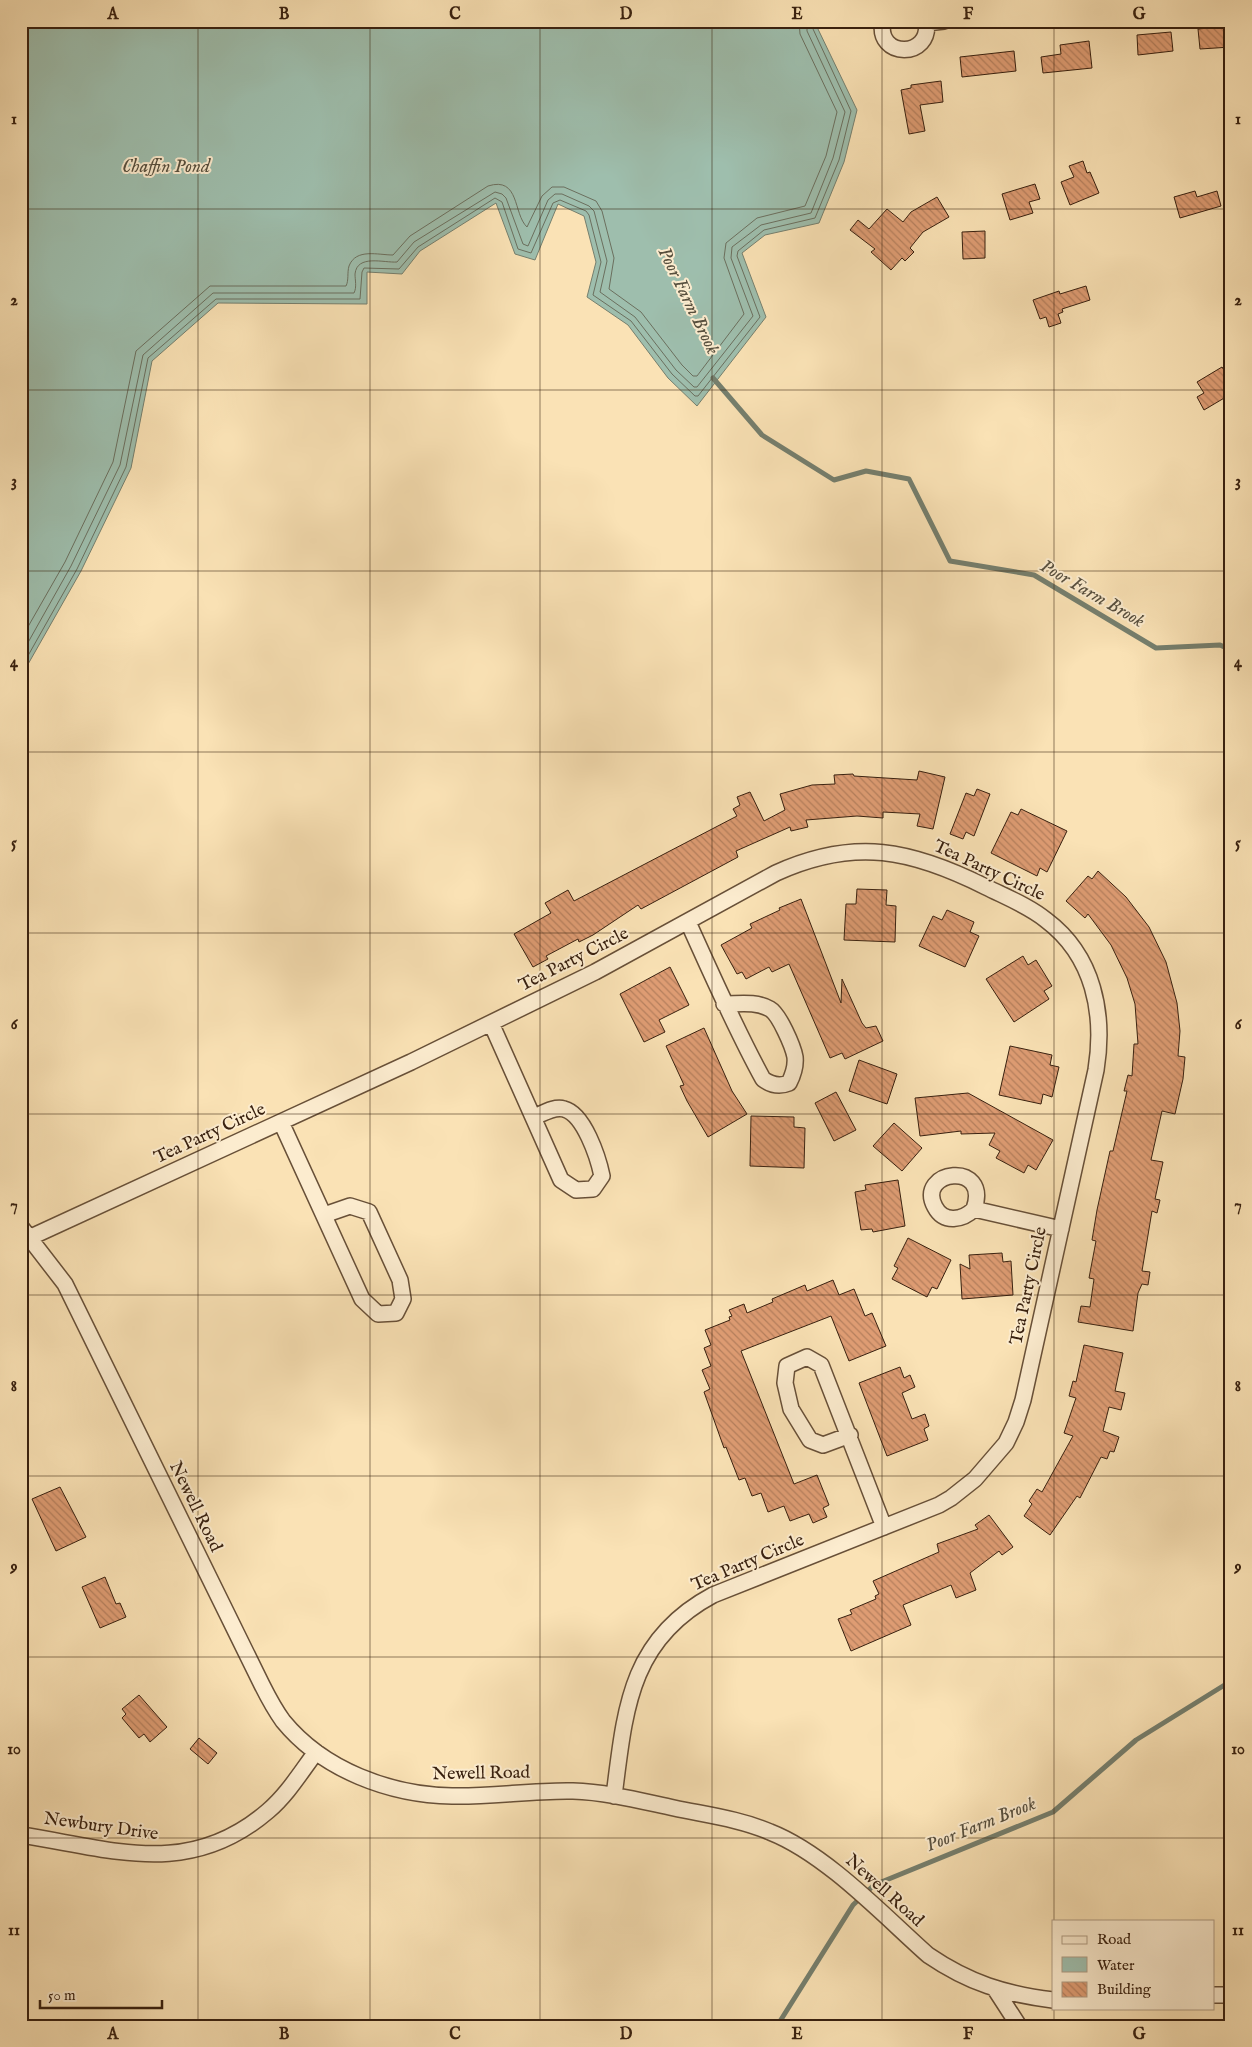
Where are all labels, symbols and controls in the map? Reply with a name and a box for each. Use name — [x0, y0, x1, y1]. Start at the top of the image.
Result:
text: A — [107, 5, 120, 25]
text: B — [279, 5, 290, 25]
text: C — [449, 5, 461, 25]
text: D — [620, 5, 633, 25]
text: E — [791, 5, 803, 25]
text: F — [963, 5, 974, 25]
text: G — [1133, 5, 1146, 25]
text: 1 — [11, 110, 17, 130]
text: 1 — [1235, 110, 1241, 130]
water label: Chaffin Pond — [122, 155, 211, 179]
water label: Poor Farm Brook — [652, 243, 725, 359]
text: 2 — [10, 291, 18, 311]
text: 2 — [1234, 291, 1242, 311]
text: 3 — [11, 472, 17, 492]
text: 3 — [1235, 472, 1241, 492]
water label: Poor Farm Brook — [1035, 554, 1149, 634]
text: 4 — [10, 653, 19, 673]
text: 4 — [1234, 653, 1243, 673]
text: 5 — [11, 834, 17, 854]
text: 5 — [1235, 834, 1241, 854]
street label: Tea Party Circle — [930, 835, 1048, 907]
street label: Tea Party Circle — [515, 922, 633, 998]
text: 6 — [11, 1015, 19, 1035]
text: 6 — [1235, 1015, 1243, 1035]
street label: Tea Party Circle — [151, 1098, 269, 1170]
text: 7 — [10, 1196, 18, 1216]
text: 7 — [1234, 1196, 1242, 1216]
street label: Tea Party Circle — [1005, 1225, 1053, 1347]
text: 8 — [11, 1377, 17, 1397]
text: 8 — [1235, 1377, 1241, 1397]
street label: Newell Road — [163, 1458, 227, 1556]
street label: Tea Party Circle — [688, 1529, 808, 1597]
text: 9 — [10, 1558, 18, 1578]
text: 9 — [1234, 1558, 1242, 1578]
text: 10 — [7, 1740, 21, 1760]
text: 10 — [1231, 1740, 1245, 1760]
street label: Newell Road — [432, 1762, 531, 1786]
water label: Poor Farm Brook — [922, 1792, 1040, 1858]
street label: Newbury Drive — [42, 1808, 160, 1846]
street label: Newell Road — [840, 1850, 928, 1933]
legend — [1052, 1920, 1214, 2010]
text: 11 — [8, 1921, 20, 1941]
text: 11 — [1232, 1921, 1244, 1941]
text: Road — [1097, 1930, 1132, 1949]
text: Water — [1097, 1956, 1135, 1975]
scale bar — [40, 1977, 162, 2009]
text: Building — [1097, 1980, 1152, 1999]
text: 50 m — [48, 1986, 76, 2005]
text: A — [107, 2025, 120, 2045]
text: B — [279, 2025, 290, 2045]
text: C — [449, 2025, 461, 2045]
text: D — [620, 2025, 633, 2045]
text: E — [791, 2025, 803, 2045]
text: F — [963, 2025, 974, 2045]
text: G — [1133, 2025, 1146, 2045]

